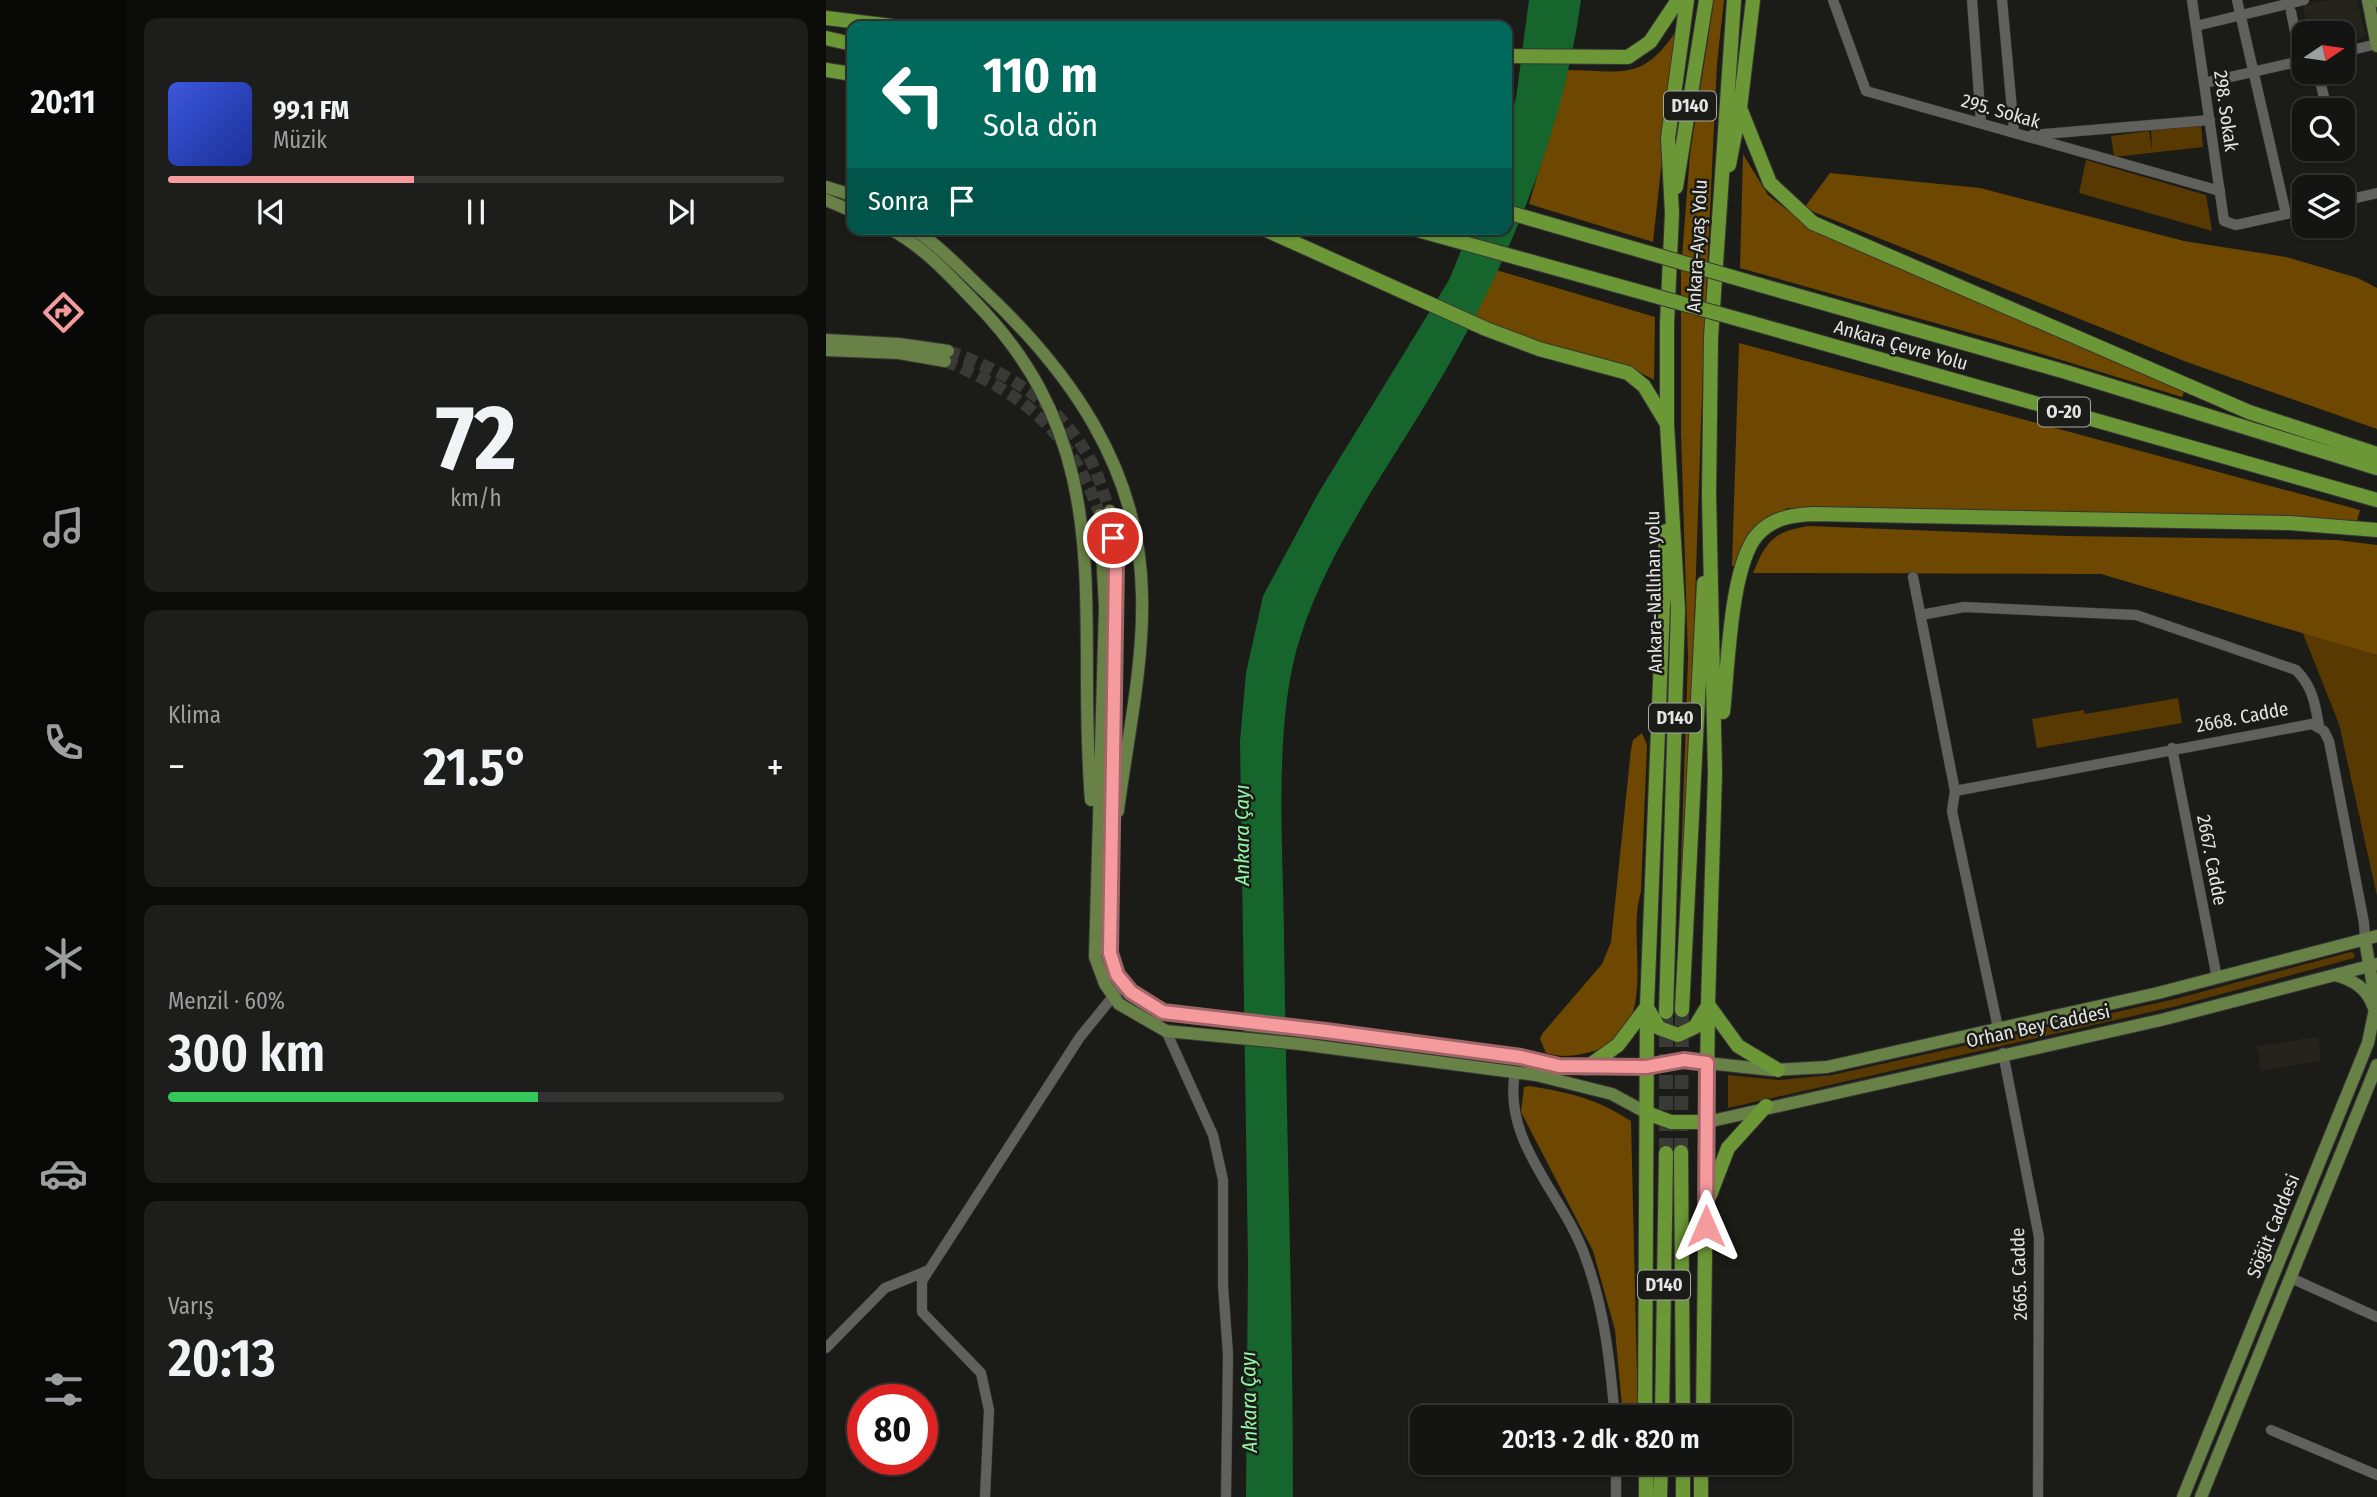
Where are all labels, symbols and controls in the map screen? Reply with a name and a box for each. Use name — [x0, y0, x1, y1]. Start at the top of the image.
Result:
north arrow — [2292, 21, 2356, 84]
map controls — [2292, 21, 2355, 238]
text: 110 m — [983, 46, 1098, 105]
icon: left — [868, 49, 959, 140]
street label: 298. Sokak — [2209, 69, 2243, 153]
text: 20:11 — [30, 83, 96, 121]
street label: 295. Sokak — [1959, 89, 2043, 133]
road number: D140 — [1664, 92, 1716, 120]
text: 99.1 FM — [273, 95, 349, 126]
button: search — [2292, 98, 2355, 161]
text: Sola dön — [983, 106, 1098, 144]
text: Müzik — [273, 126, 327, 154]
button: layers — [2292, 175, 2355, 238]
street label: Ankara-Ayaş Yolu — [1682, 179, 1712, 313]
icon: arrive — [943, 182, 981, 220]
text: Sonra — [868, 186, 929, 217]
icon: previous — [252, 193, 290, 231]
icon: pause — [457, 193, 495, 231]
icon: next — [662, 193, 700, 231]
icon: directions — [39, 288, 88, 337]
street label: Ankara Çevre Yolu — [1832, 315, 1970, 375]
text: 72 — [436, 384, 516, 493]
road number: O-20 — [2038, 398, 2090, 426]
text: km/h — [450, 484, 502, 512]
icon: music — [39, 503, 88, 552]
pin — [1083, 508, 1143, 568]
street label: Ankara-Nallıhan yolu — [1641, 510, 1667, 674]
icon: arrive — [1094, 519, 1132, 557]
street label: 2668. Cadde — [2194, 697, 2290, 737]
text: Klima — [168, 701, 221, 729]
road number: D140 — [1649, 704, 1701, 732]
icon: phone — [39, 718, 88, 767]
text: 21.5° — [423, 736, 529, 799]
text: − — [168, 744, 185, 790]
text: + — [767, 744, 784, 790]
water label: Ankara Çayı — [1229, 784, 1255, 887]
street label: 2667. Cadde — [2192, 813, 2232, 907]
icon: climate — [39, 934, 88, 983]
text: Menzil · 60% — [168, 987, 285, 1015]
street label: Orhan Bey Caddesi — [1964, 1000, 2112, 1052]
text: 300 km — [168, 1022, 325, 1085]
icon: car — [39, 1149, 88, 1198]
street label: Söğüt Caddesi — [2242, 1171, 2304, 1281]
position arrow — [1669, 1189, 1743, 1263]
street label: 2665. Cadde — [2006, 1227, 2032, 1321]
road number: D140 — [1638, 1270, 1690, 1300]
text: Varış — [168, 1292, 214, 1320]
text: 20:13 — [168, 1327, 276, 1390]
water label: Ankara Çayı — [1235, 1351, 1263, 1454]
icon: filters — [39, 1365, 88, 1414]
speed limit sign: 80 — [847, 1384, 938, 1475]
text: 20:13 · 2 dk · 820 m — [1502, 1424, 1700, 1455]

